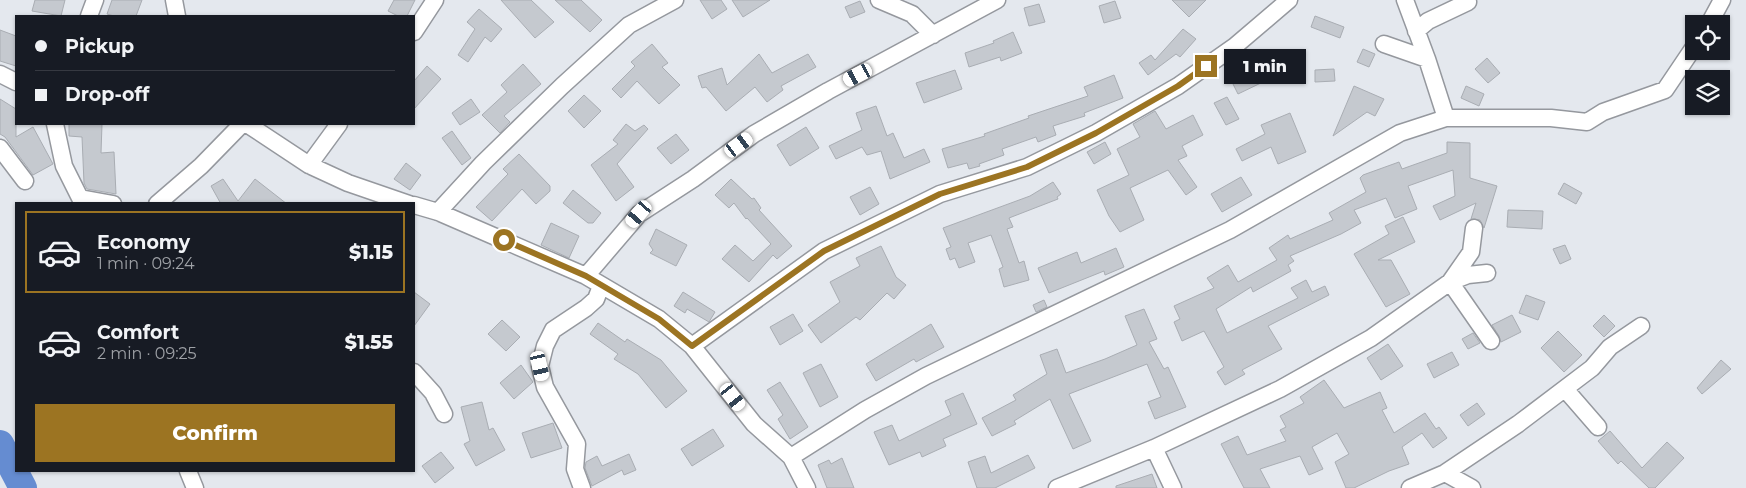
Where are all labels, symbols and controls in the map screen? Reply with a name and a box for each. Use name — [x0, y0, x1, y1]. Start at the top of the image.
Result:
map controls — [1685, 15, 1730, 115]
button: locate — [1685, 15, 1730, 60]
text: Pickup — [65, 35, 134, 58]
callout: 1 min — [1224, 48, 1306, 84]
route end — [1195, 55, 1217, 77]
text: 1 min — [1243, 57, 1287, 76]
car — [841, 61, 874, 89]
button: layers — [1685, 70, 1730, 115]
text: Drop-off — [65, 83, 149, 106]
car — [722, 130, 755, 160]
car — [623, 198, 654, 230]
route start — [493, 229, 515, 251]
icon: car — [37, 230, 82, 275]
text: Economy — [97, 231, 190, 254]
text: $1.15 — [349, 241, 393, 264]
text: 1 min · 09:24 — [97, 254, 195, 273]
icon: car — [37, 320, 82, 365]
text: Comfort — [97, 321, 179, 344]
text: $1.55 — [345, 331, 393, 354]
text: 2 min · 09:25 — [97, 344, 197, 363]
car — [529, 350, 550, 382]
car — [717, 381, 748, 413]
button: Confirm — [35, 404, 395, 462]

